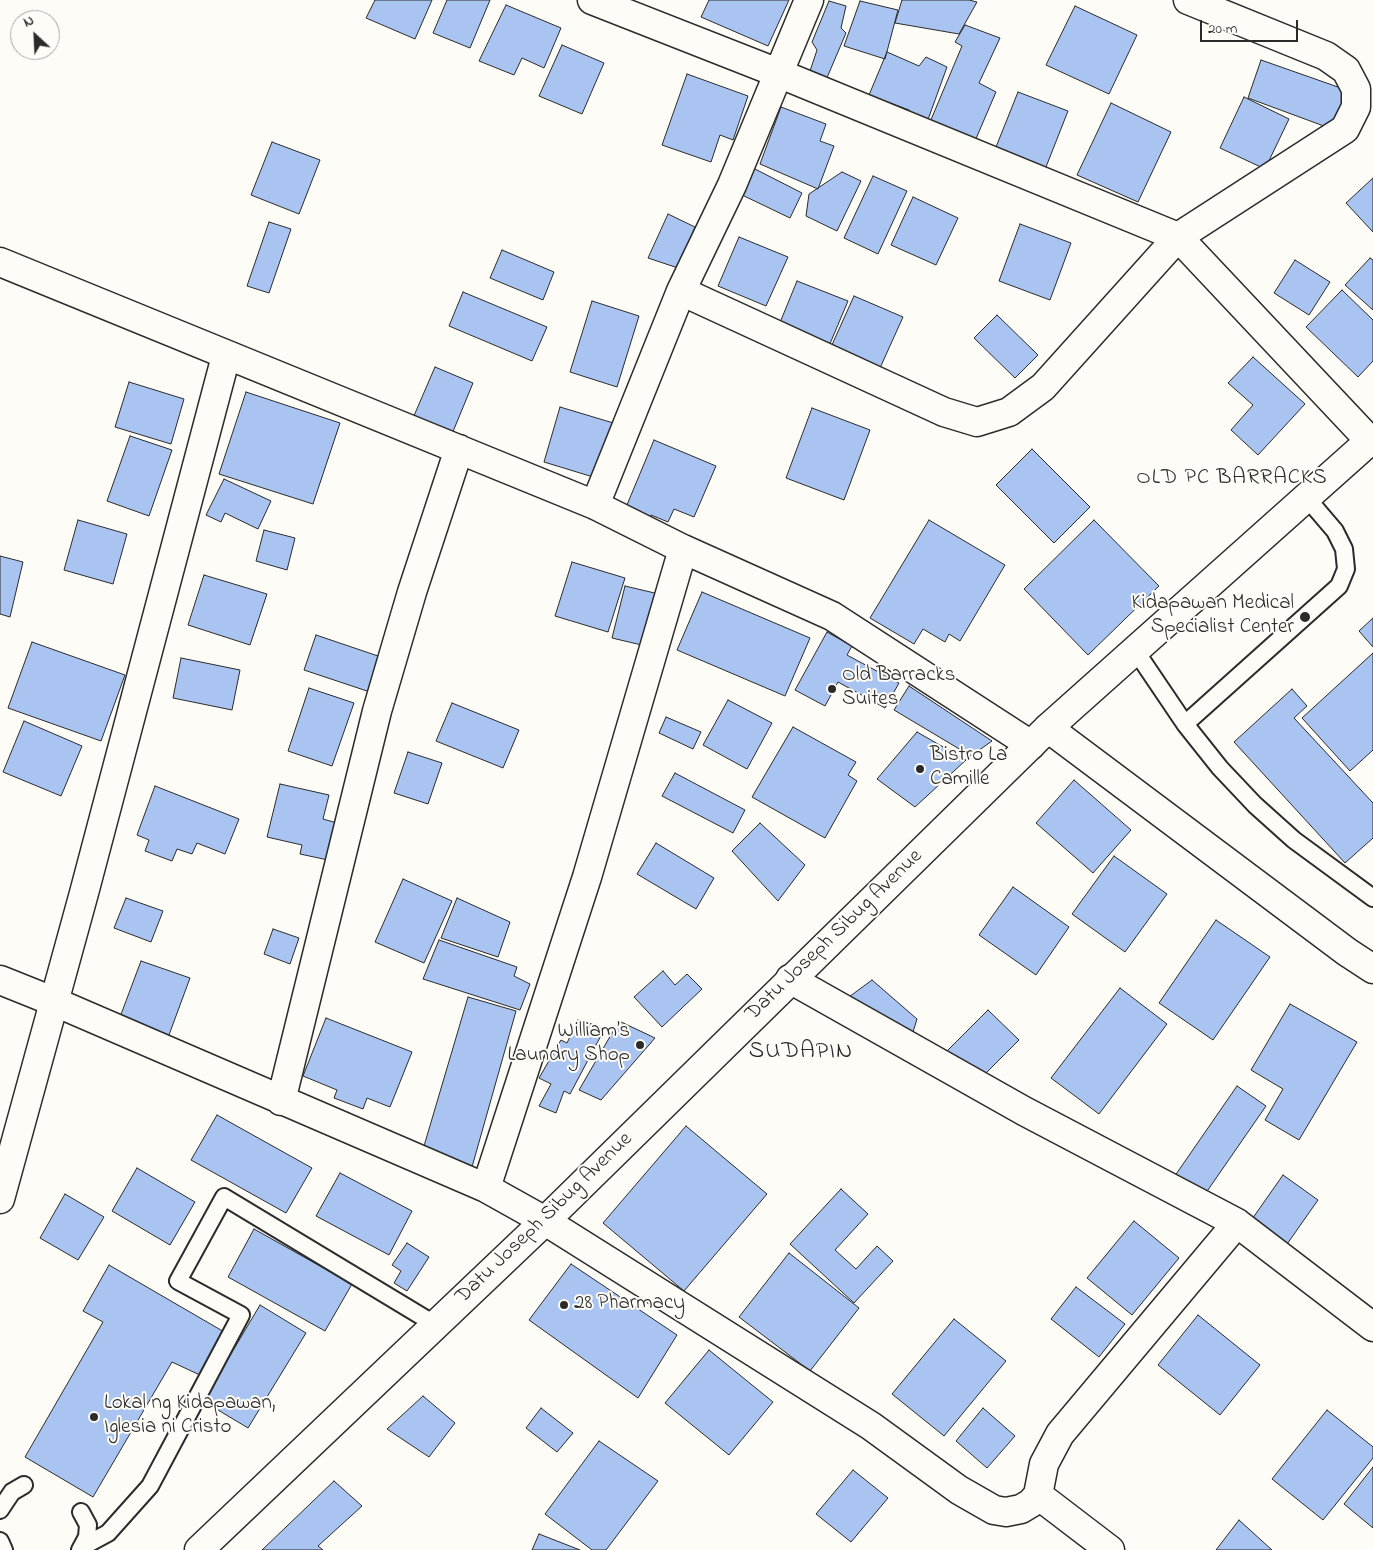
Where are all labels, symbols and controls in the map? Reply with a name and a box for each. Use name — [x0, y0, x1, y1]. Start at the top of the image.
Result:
north arrow — [10, 10, 60, 60]
text: N — [20, 10, 38, 33]
scale bar — [1203, 10, 1300, 42]
text: 20 m — [1208, 18, 1237, 40]
district label: OLD PC BARRACKS — [1134, 466, 1330, 492]
place label: Kidapawan Medical Specialist Center — [1131, 592, 1294, 642]
marker: Kidapawan Medical Specialist Center — [1298, 610, 1312, 624]
place label: Old Barracks Suites — [842, 664, 955, 714]
marker: Old Barracks Suites — [826, 683, 838, 695]
place label: Bistro La Camille — [930, 744, 1007, 794]
marker: Bistro La Camille — [914, 763, 926, 775]
street label: Datu Joseph Sibug Avenue — [741, 845, 929, 1027]
place label: William’s Laundry Shop — [508, 1020, 630, 1070]
marker: William’s Laundry Shop — [634, 1039, 646, 1051]
district label: SUDAPIN — [748, 1039, 854, 1067]
street label: Datu Joseph Sibug Avenue — [451, 1128, 639, 1310]
place label: 28 Pharmacy — [574, 1292, 685, 1318]
marker: 28 Pharmacy — [558, 1299, 570, 1311]
place label: Lokal ng Kidapawan, Iglesia ni Cristo — [104, 1392, 275, 1442]
marker: Lokal ng Kidapawan, Iglesia ni Cristo — [88, 1411, 100, 1423]

